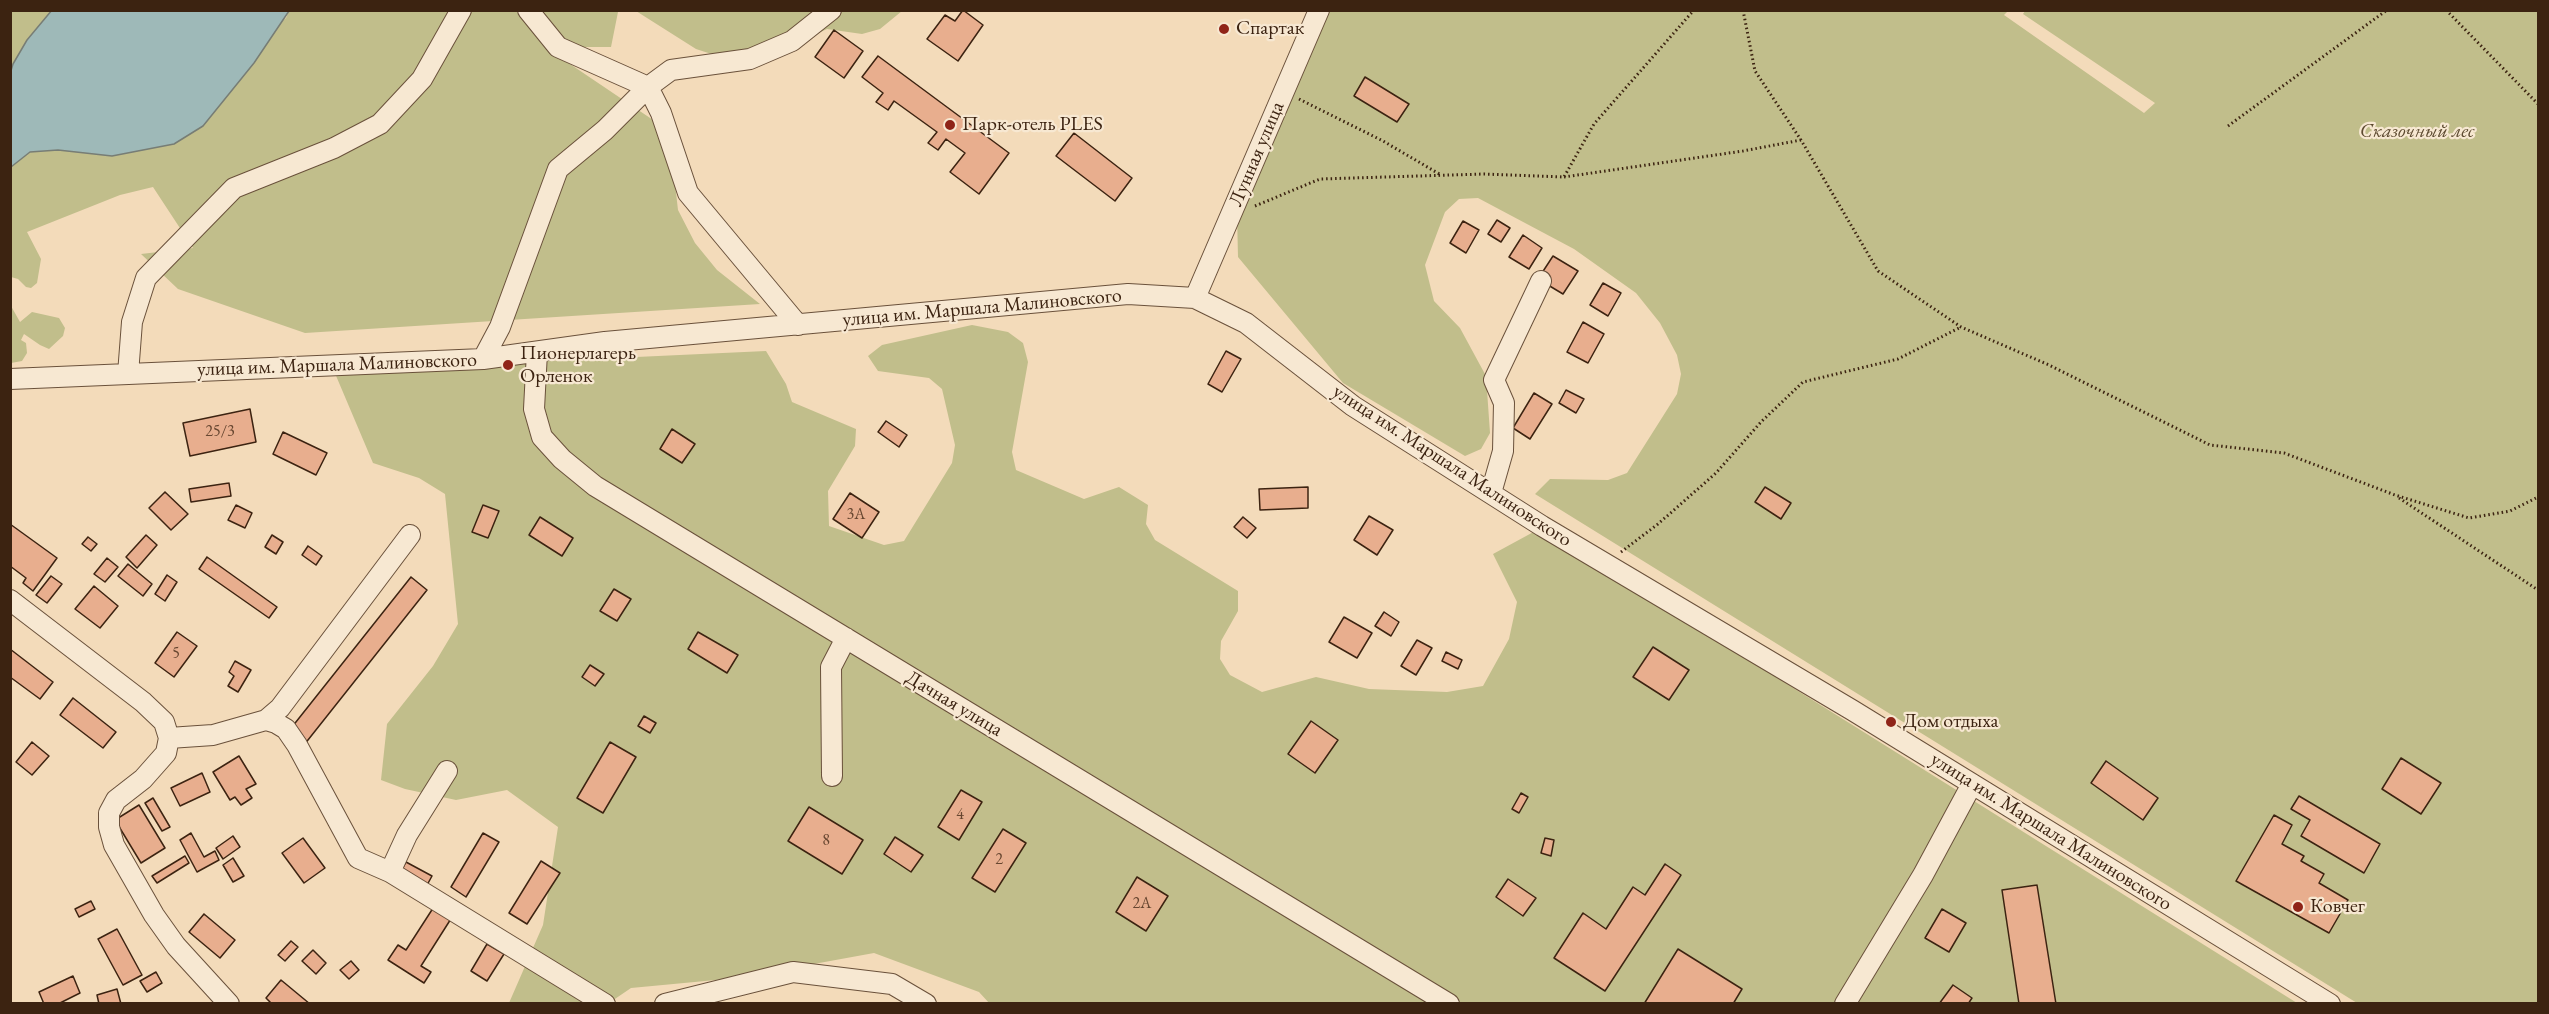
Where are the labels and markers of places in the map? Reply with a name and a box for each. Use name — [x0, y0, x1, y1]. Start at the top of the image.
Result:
place label: Спартак — [1236, 17, 1304, 41]
marker: Спартак — [1217, 22, 1231, 36]
place label: Парк-отель PLES — [962, 113, 1103, 137]
marker: Парк-отель PLES — [943, 118, 957, 132]
place label: Пионерлагерь Орленок — [520, 342, 636, 389]
marker: Пионерлагерь Орленок — [501, 358, 515, 372]
place label: Дом отдыха — [1903, 710, 1998, 734]
marker: Дом отдыха — [1884, 715, 1898, 729]
place label: Ковчег — [2310, 895, 2365, 919]
marker: Ковчег — [2291, 900, 2305, 914]

